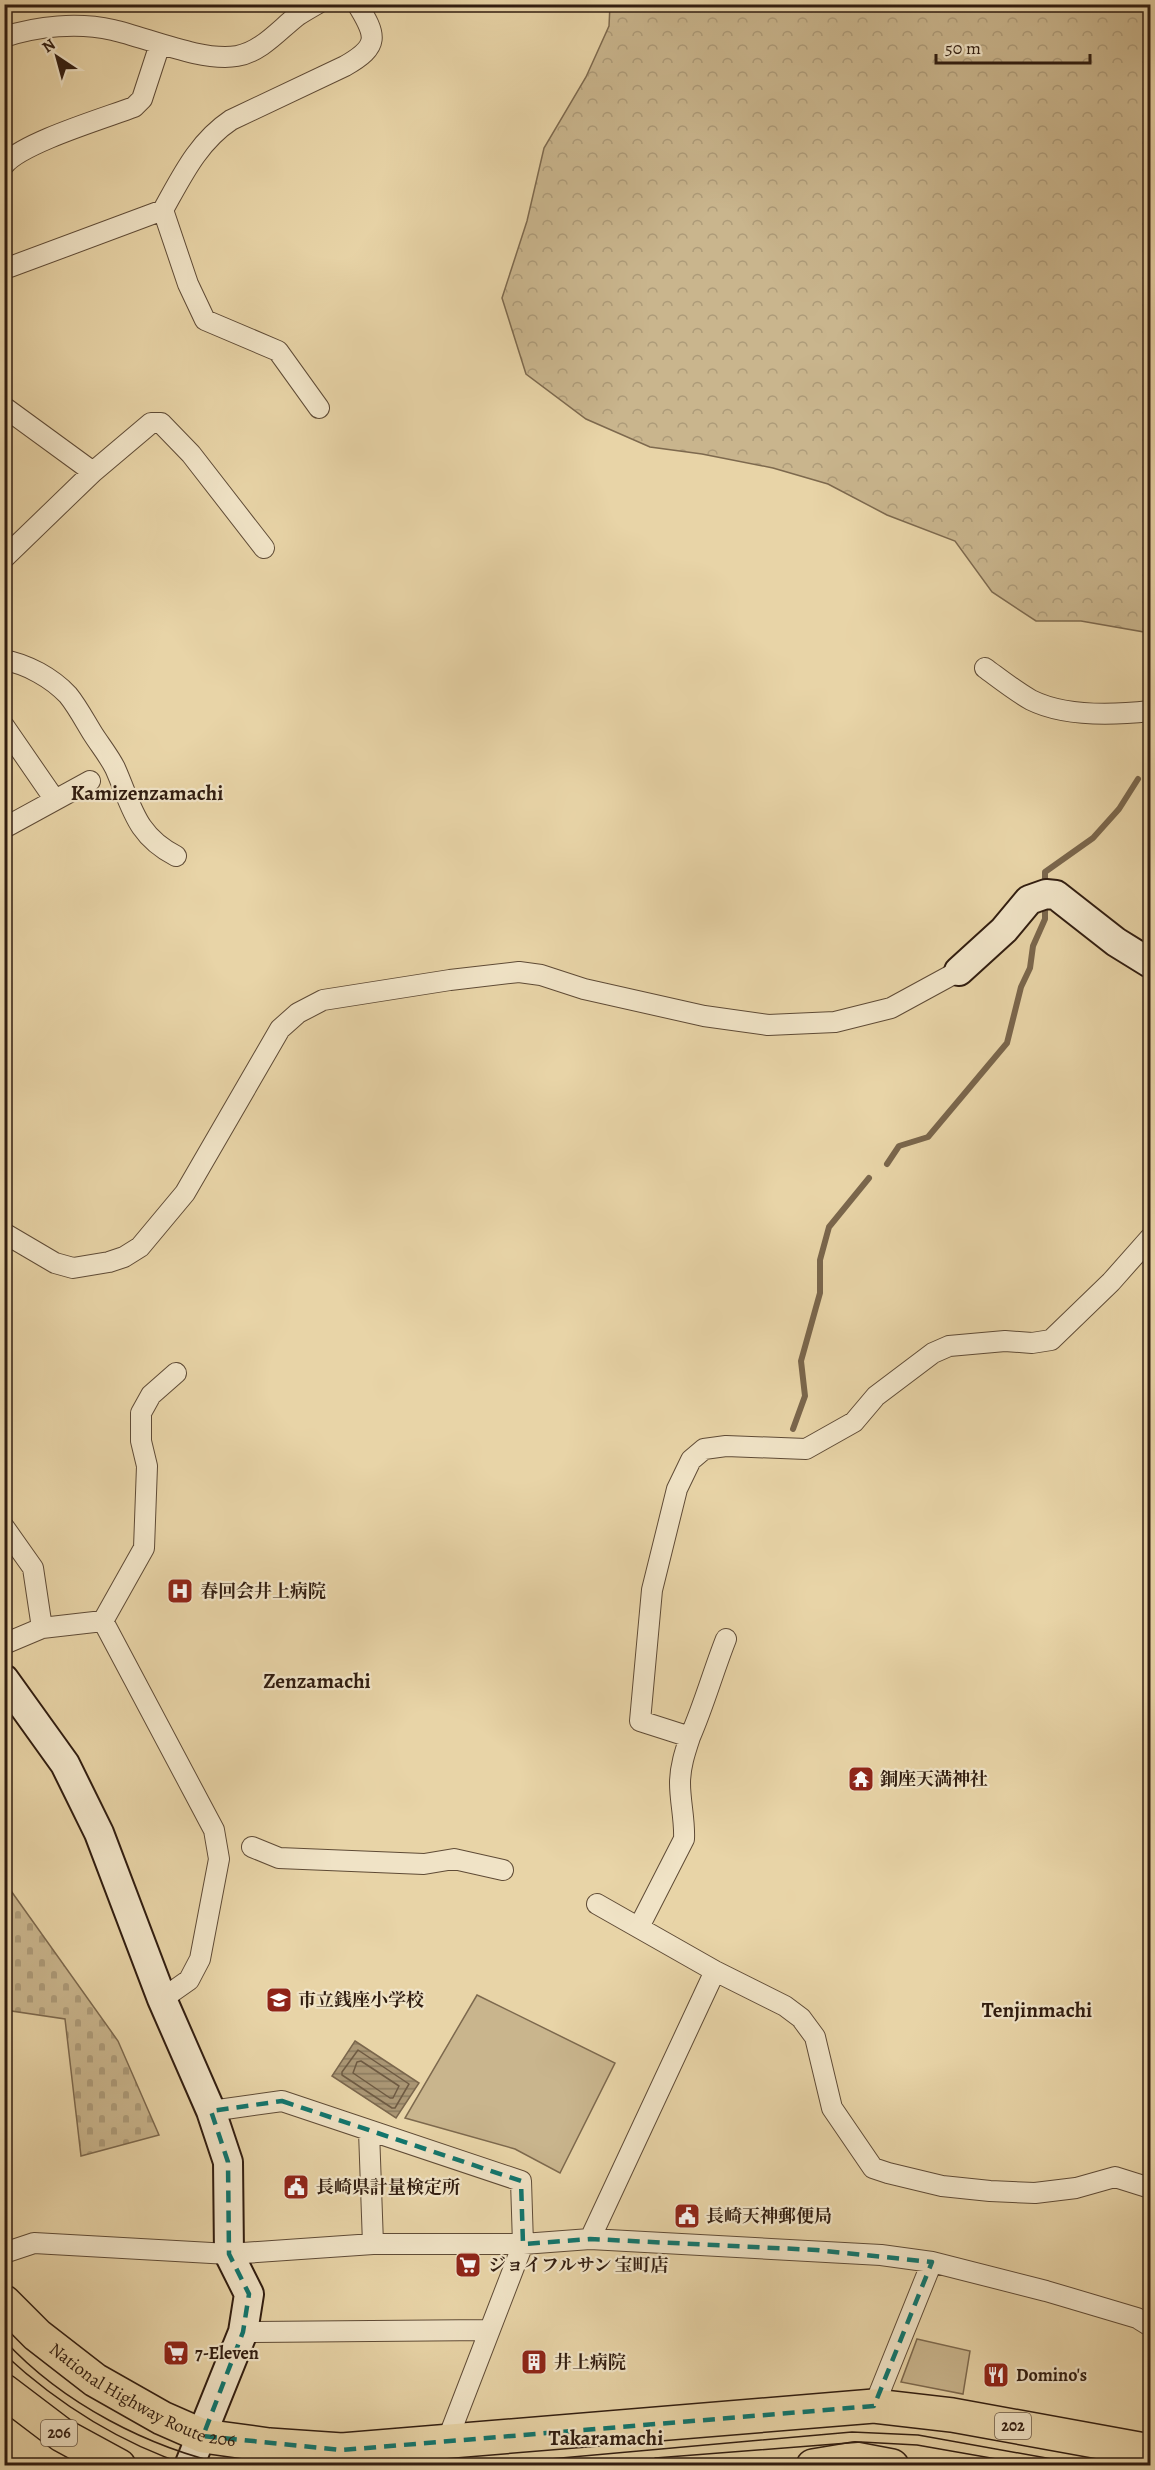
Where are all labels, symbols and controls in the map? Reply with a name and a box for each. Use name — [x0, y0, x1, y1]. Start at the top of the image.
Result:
north arrow — [27, 27, 87, 87]
scale bar — [936, 27, 1090, 65]
text: N — [38, 33, 60, 58]
text: 50 m — [945, 36, 981, 60]
district label: Kamizenzamachi — [71, 779, 223, 807]
hospital icon: 春回会井上病院 — [165, 1576, 195, 1606]
place label: 春回会井上病院 — [200, 1579, 326, 1603]
district label: Zenzamachi — [263, 1667, 371, 1695]
temple icon: 銅座天満神社 — [846, 1764, 876, 1794]
place label: 銅座天満神社 — [880, 1767, 988, 1791]
school or university icon: 市立銭座小学校 — [264, 1985, 294, 2015]
place label: 市立銭座小学校 — [298, 1988, 424, 2012]
district label: Tenjinmachi — [982, 1996, 1092, 2024]
public building icon: 長崎県計量検定所 — [281, 2172, 311, 2202]
place label: 長崎県計量検定所 — [316, 2175, 460, 2199]
public building icon: 長崎天神郵便局 — [672, 2201, 702, 2231]
place label: 長崎天神郵便局 — [706, 2204, 832, 2228]
supermarket icon: ジョイフルサン 宝町店 — [453, 2250, 483, 2280]
place label: ジョイフルサン 宝町店 — [488, 2253, 669, 2277]
street label: National Highway Route 206 — [46, 2334, 242, 2448]
supermarket icon: 7-Eleven — [161, 2338, 191, 2368]
place label: 7-Eleven — [195, 2341, 259, 2365]
building icon: 井上病院 — [519, 2347, 549, 2377]
place label: 井上病院 — [554, 2350, 626, 2374]
restaurant icon: Domino's — [981, 2360, 1011, 2390]
place label: Domino's — [1016, 2363, 1087, 2387]
road number: 202 — [995, 2413, 1031, 2439]
road number: 206 — [41, 2420, 77, 2446]
district label: Takaramachi — [549, 2424, 663, 2452]

